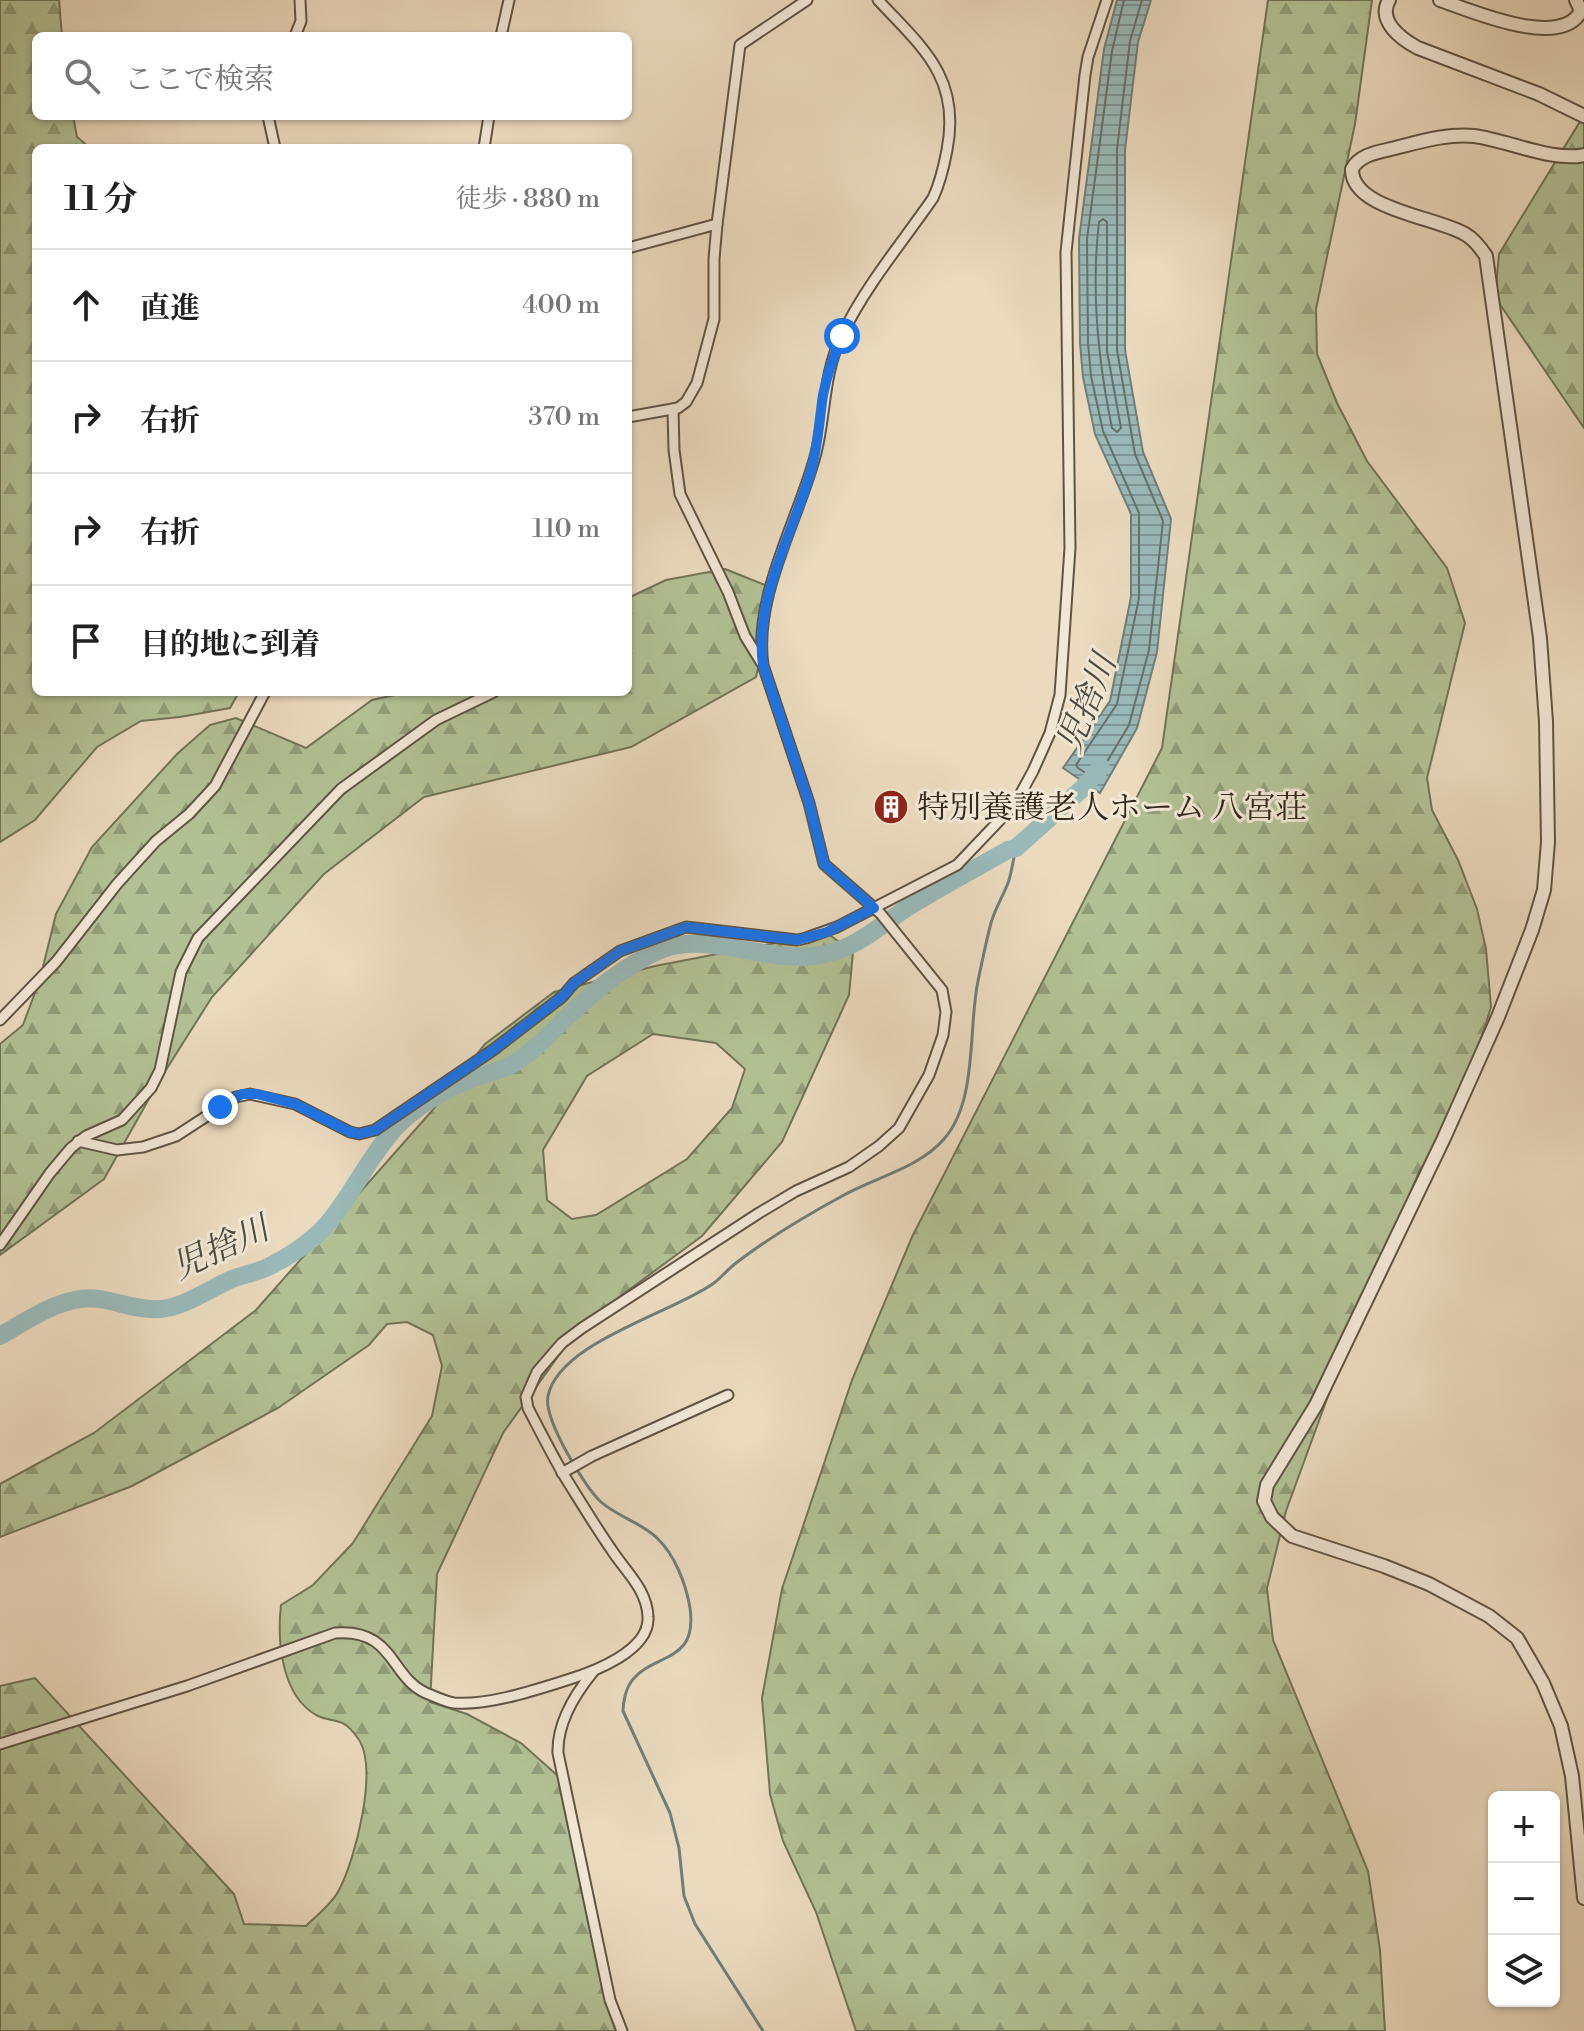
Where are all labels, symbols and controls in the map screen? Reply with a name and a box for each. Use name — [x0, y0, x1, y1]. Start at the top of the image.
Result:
search box — [32, 32, 632, 120]
icon: search — [60, 54, 104, 98]
text: ここで検索 — [124, 61, 274, 99]
text: 11 分 — [64, 179, 137, 221]
text: 徒歩 · 880 m — [456, 183, 600, 215]
icon: ahead — [64, 283, 108, 327]
text: 400 m — [522, 289, 600, 321]
text: 直進 — [140, 290, 200, 328]
route start — [824, 318, 860, 354]
icon: right — [64, 395, 108, 439]
text: 370 m — [528, 401, 600, 433]
text: 右折 — [140, 402, 200, 440]
icon: right — [64, 507, 108, 551]
text: 110 m — [532, 513, 600, 545]
text: 右折 — [140, 514, 200, 552]
icon: arrive — [64, 619, 108, 663]
text: 目的地に到着 — [140, 626, 320, 664]
water label: 児捨川 — [1049, 645, 1128, 759]
building icon: 特別養護老人ホーム 八宮荘 — [872, 788, 910, 826]
place label: 特別養護老人ホーム 八宮荘 — [917, 788, 1308, 828]
route end — [202, 1089, 238, 1125]
water label: 児捨川 — [166, 1207, 280, 1289]
map controls — [1488, 1791, 1560, 2007]
button: + — [1488, 1791, 1560, 1863]
button: − — [1488, 1863, 1560, 1935]
button: layers — [1488, 1935, 1560, 2007]

